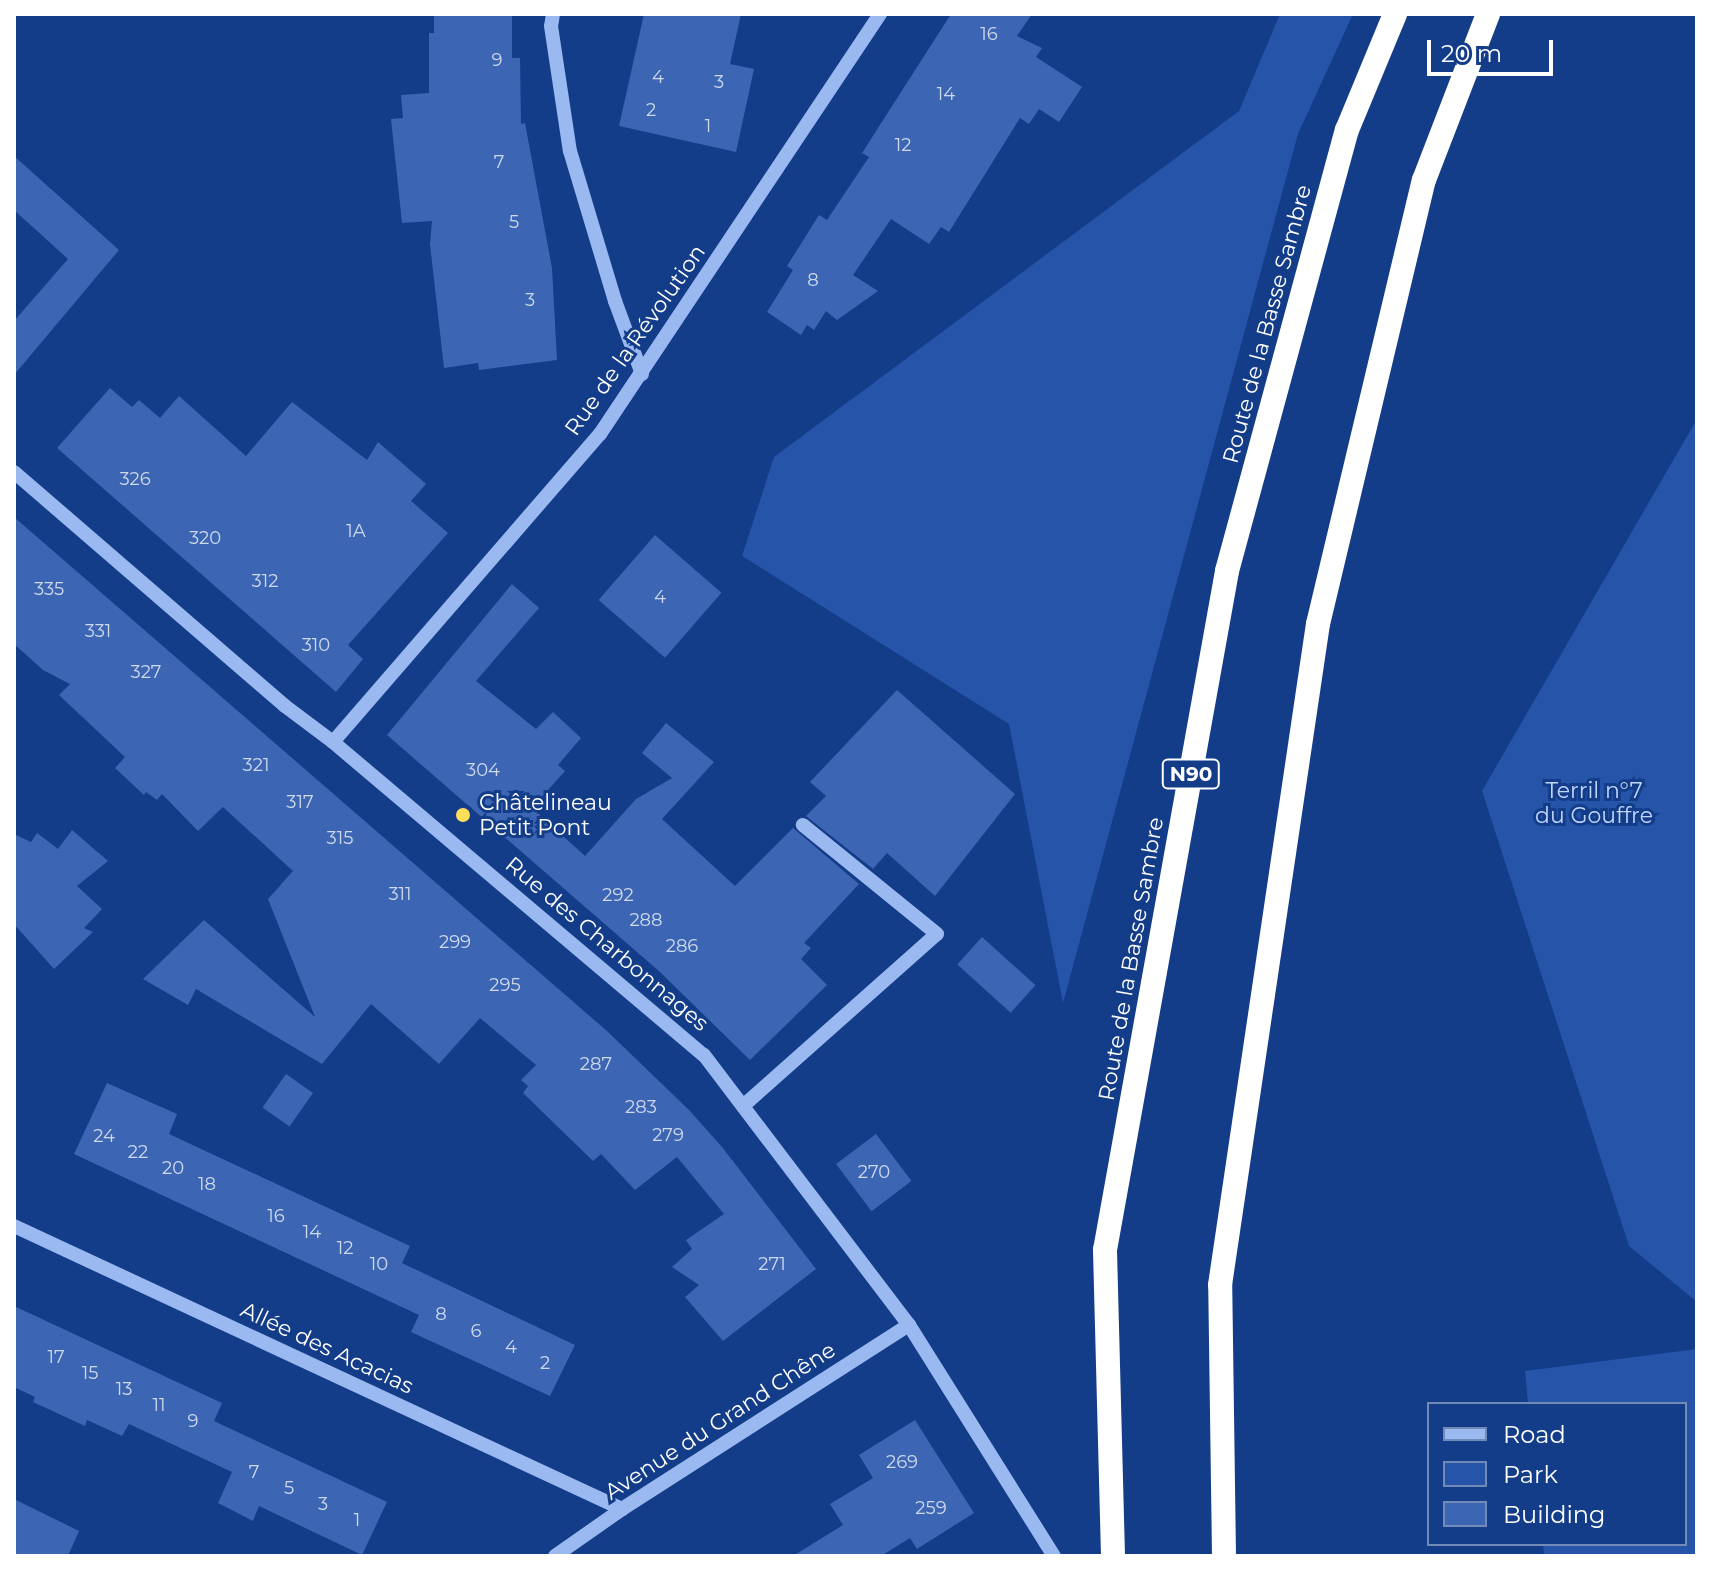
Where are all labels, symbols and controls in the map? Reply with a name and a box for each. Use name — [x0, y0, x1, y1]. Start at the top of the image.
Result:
house number: 16 — [980, 23, 998, 45]
scale bar — [1431, 24, 1557, 74]
text: 20 m — [1441, 39, 1502, 68]
house number: 9 — [492, 49, 502, 71]
house number: 4 — [652, 66, 664, 88]
house number: 3 — [714, 71, 724, 93]
house number: 14 — [937, 83, 955, 105]
house number: 2 — [646, 99, 656, 121]
house number: 1 — [705, 115, 711, 137]
house number: 12 — [895, 134, 911, 156]
house number: 7 — [494, 151, 504, 173]
street label: Route de la Basse Sambre — [1217, 182, 1317, 466]
house number: 5 — [509, 211, 519, 233]
street label: Rue de la Révolution — [559, 239, 711, 441]
house number: 8 — [807, 269, 819, 291]
house number: 3 — [525, 289, 535, 311]
house number: 326 — [119, 468, 151, 490]
house number: 1A — [346, 520, 366, 542]
house number: 320 — [189, 527, 221, 549]
house number: 312 — [252, 570, 278, 592]
house number: 335 — [34, 578, 64, 600]
house number: 4 — [654, 586, 666, 608]
house number: 331 — [85, 620, 111, 642]
house number: 310 — [302, 634, 330, 656]
house number: 327 — [131, 661, 161, 683]
house number: 321 — [243, 754, 269, 776]
road number: N90 — [1161, 758, 1221, 790]
house number: 304 — [466, 759, 500, 781]
park label: Terril n°7 du Gouffre — [1535, 777, 1653, 828]
place label: Châtelineau Petit Pont — [479, 789, 612, 840]
house number: 317 — [286, 791, 314, 813]
marker: Châtelineau Petit Pont — [454, 806, 472, 824]
street label: Route de la Basse Sambre — [1093, 815, 1169, 1103]
house number: 315 — [327, 827, 353, 849]
street label: Rue des Charbonnages — [500, 851, 714, 1037]
house number: 311 — [388, 883, 412, 905]
house number: 292 — [602, 884, 634, 906]
house number: 288 — [629, 909, 663, 931]
house number: 299 — [439, 931, 471, 953]
house number: 286 — [666, 935, 698, 957]
house number: 295 — [489, 974, 521, 996]
house number: 287 — [580, 1053, 612, 1075]
house number: 283 — [625, 1096, 657, 1118]
house number: 279 — [652, 1124, 684, 1146]
house number: 24 — [93, 1125, 115, 1147]
house number: 22 — [128, 1141, 148, 1163]
house number: 20 — [162, 1157, 184, 1179]
house number: 270 — [858, 1161, 890, 1183]
house number: 18 — [198, 1173, 216, 1195]
house number: 16 — [267, 1205, 285, 1227]
house number: 14 — [303, 1221, 321, 1243]
house number: 12 — [337, 1237, 353, 1259]
house number: 10 — [370, 1253, 388, 1275]
house number: 271 — [758, 1253, 786, 1275]
street label: Allée des Acacias — [236, 1296, 418, 1400]
house number: 8 — [435, 1303, 447, 1325]
house number: 6 — [471, 1320, 481, 1342]
house number: 4 — [505, 1336, 517, 1358]
street label: Avenue du Grand Chêne — [600, 1337, 840, 1505]
house number: 17 — [47, 1346, 65, 1368]
house number: 2 — [540, 1352, 550, 1374]
house number: 15 — [82, 1362, 98, 1384]
house number: 13 — [116, 1378, 132, 1400]
house number: 11 — [153, 1394, 165, 1416]
legend — [1427, 1402, 1687, 1546]
house number: 9 — [188, 1410, 198, 1432]
text: Road — [1503, 1420, 1566, 1449]
house number: 269 — [886, 1451, 918, 1473]
text: Park — [1503, 1460, 1558, 1489]
house number: 7 — [249, 1461, 259, 1483]
house number: 5 — [284, 1477, 294, 1499]
house number: 3 — [318, 1493, 328, 1515]
house number: 259 — [915, 1497, 947, 1519]
text: Building — [1503, 1500, 1606, 1529]
house number: 1 — [354, 1509, 360, 1531]

